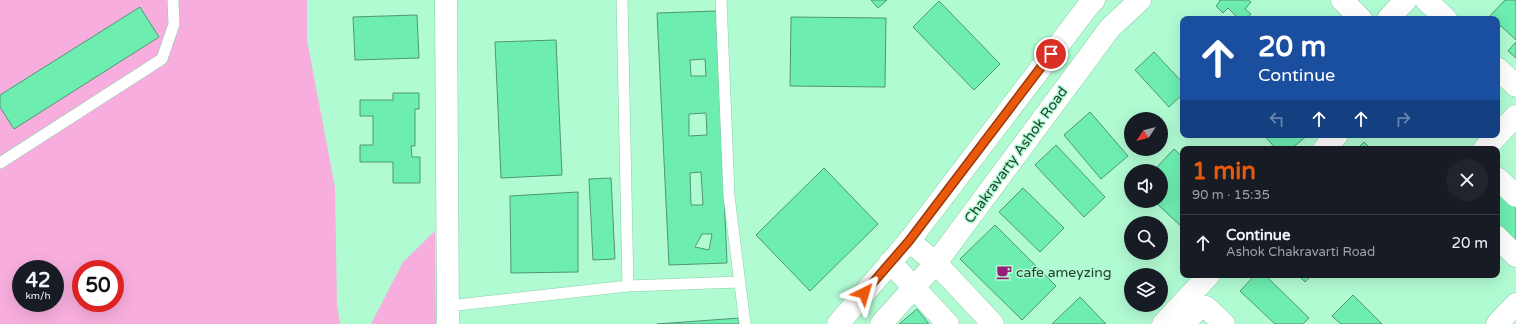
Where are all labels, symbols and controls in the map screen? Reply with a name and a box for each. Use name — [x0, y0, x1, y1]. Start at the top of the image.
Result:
text: 20 m — [1258, 30, 1326, 64]
icon: ahead — [1192, 32, 1244, 84]
pin — [1034, 37, 1068, 71]
icon: arrive — [1040, 43, 1062, 65]
text: Continue — [1258, 64, 1335, 86]
street label: Chakravarty Ashok Road — [961, 83, 1071, 227]
icon: left — [1266, 108, 1288, 130]
icon: ahead — [1308, 108, 1330, 130]
icon: ahead — [1350, 108, 1372, 130]
icon: right — [1392, 108, 1414, 130]
north arrow — [1124, 112, 1168, 156]
map controls — [1124, 112, 1168, 312]
text: 1 min — [1192, 157, 1256, 186]
button: close — [1446, 159, 1488, 201]
button: sound — [1124, 164, 1168, 208]
text: 90 m · 15:35 — [1192, 187, 1270, 203]
button: search — [1124, 216, 1168, 260]
text: Continue — [1226, 226, 1290, 244]
icon: ahead — [1192, 232, 1214, 254]
text: 20 m — [1451, 234, 1488, 252]
text: Ashok Chakravarti Road — [1226, 244, 1375, 260]
speed limit sign: 50 — [72, 260, 124, 312]
cafe icon: cafe ameyzing — [995, 263, 1013, 281]
place label: cafe ameyzing — [1016, 264, 1112, 281]
button: layers — [1124, 268, 1168, 312]
text: 42 — [25, 269, 51, 293]
position arrow — [843, 272, 885, 314]
text: km/h — [25, 290, 51, 302]

